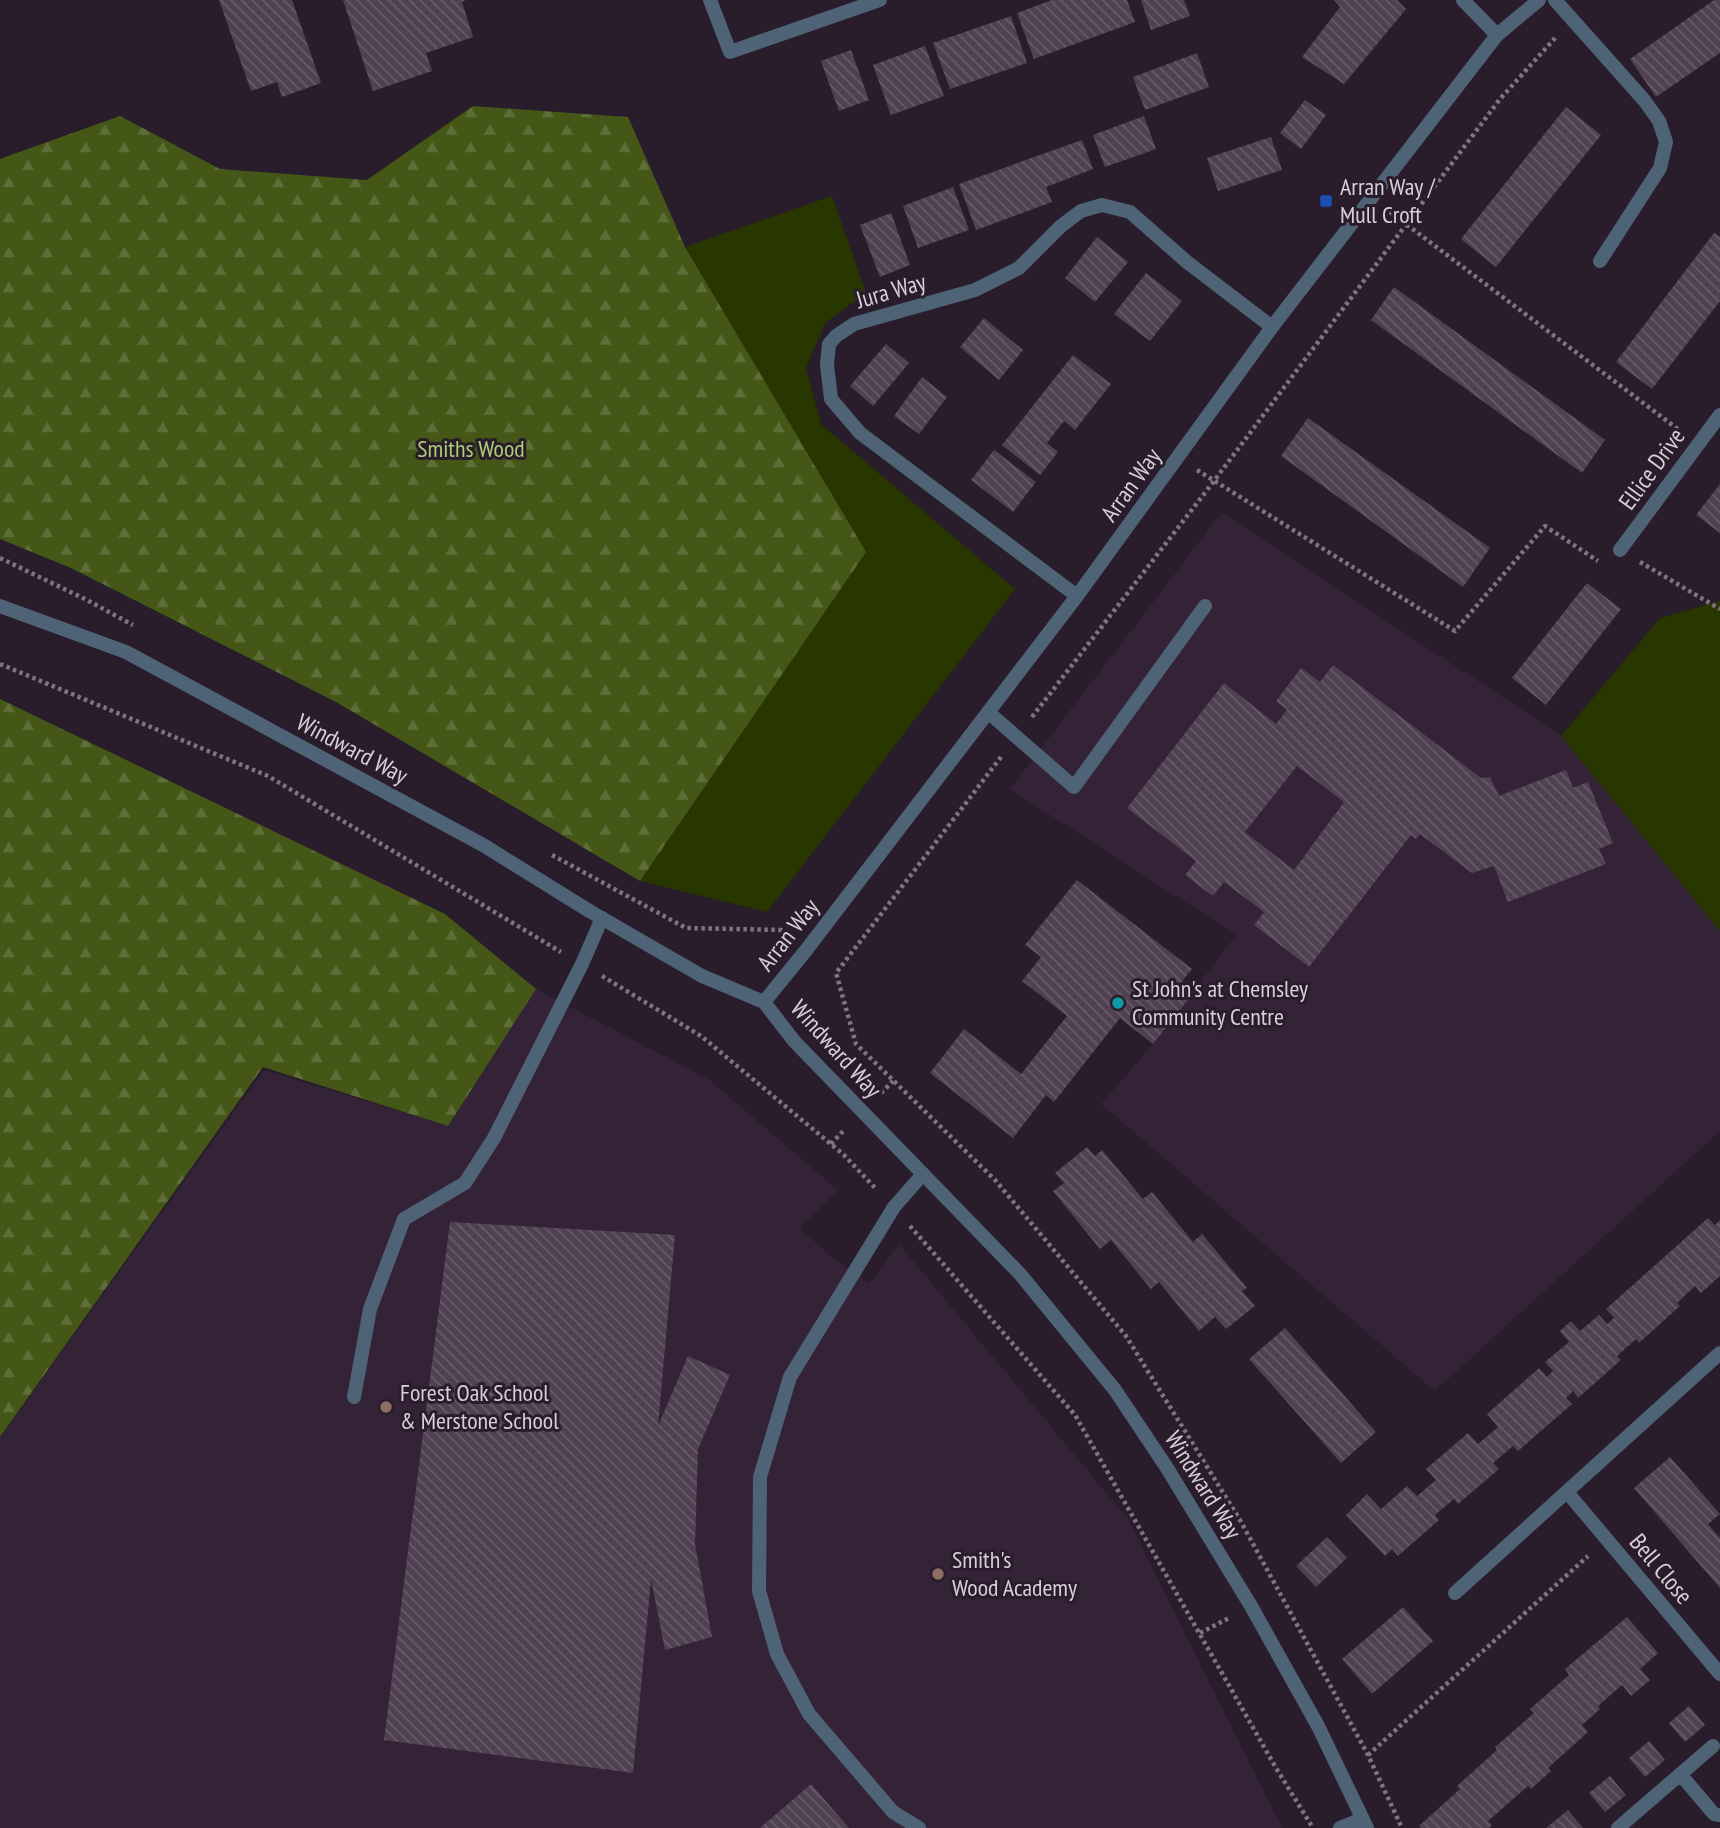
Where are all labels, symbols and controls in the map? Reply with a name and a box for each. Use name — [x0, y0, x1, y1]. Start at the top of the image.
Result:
place label: Arran Way / Mull Croft — [1340, 171, 1436, 230]
marker: Arran Way / Mull Croft — [1318, 193, 1334, 209]
street label: Jura Way — [851, 266, 929, 315]
street label: Ellice Drive — [1612, 422, 1692, 516]
park label: Smiths Wood — [417, 433, 525, 464]
street label: Arran Way — [1094, 442, 1168, 528]
street label: Windward Way — [291, 706, 413, 791]
street label: Arran Way — [750, 892, 825, 977]
place label: St John's at Chemsley Community Centre — [1132, 973, 1308, 1032]
street label: Windward Way — [784, 993, 889, 1104]
marker: St John's at Chemsley Community Centre — [1110, 995, 1126, 1011]
place label: Forest Oak School & Merstone School — [400, 1377, 559, 1436]
marker: Forest Oak School & Merstone School — [378, 1399, 394, 1415]
street label: Windward Way — [1158, 1425, 1249, 1545]
street label: Bell Close — [1623, 1527, 1700, 1610]
place label: Smith's Wood Academy — [952, 1544, 1077, 1603]
marker: Smith's Wood Academy — [930, 1566, 946, 1582]

